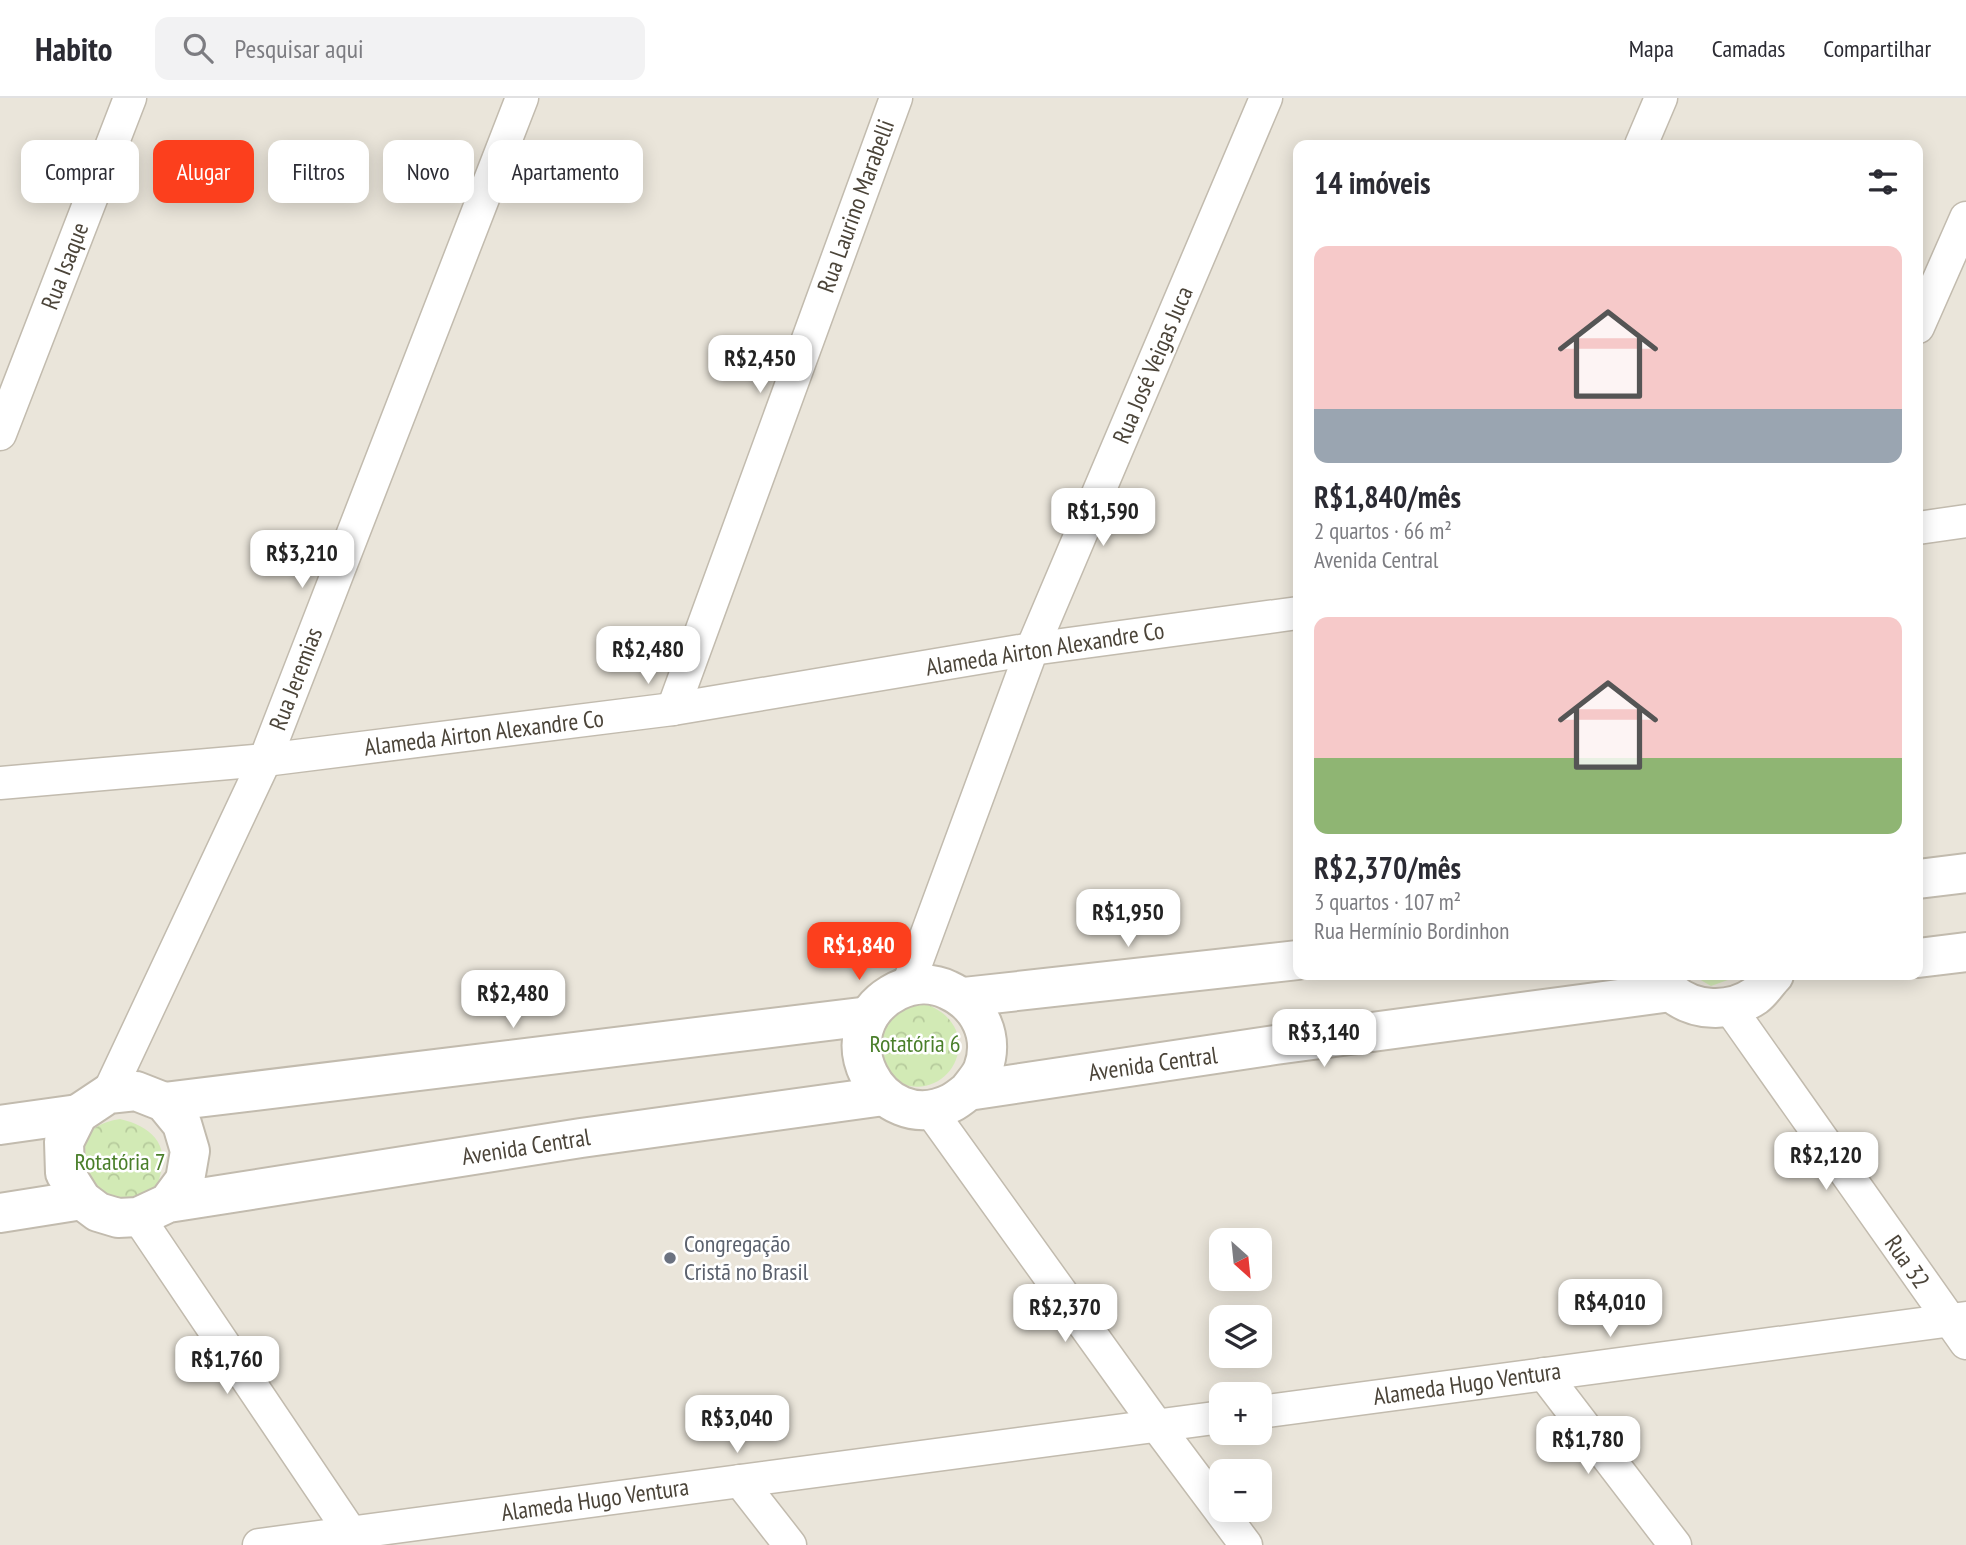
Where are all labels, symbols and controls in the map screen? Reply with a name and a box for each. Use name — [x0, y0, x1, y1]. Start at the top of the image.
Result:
search box — [155, 17, 645, 80]
text: Habito — [35, 27, 113, 70]
icon: search — [179, 29, 217, 67]
text: Pesquisar aqui — [235, 32, 364, 65]
text: Mapa — [1629, 33, 1674, 64]
text: Camadas — [1712, 33, 1785, 64]
text: Compartilhar — [1823, 33, 1931, 64]
street label: Rua Laurino Marabelli — [810, 115, 901, 297]
chip: Comprar — [21, 140, 139, 203]
chip: Alugar — [153, 140, 254, 203]
chip: Filtros — [268, 140, 369, 203]
chip: Novo — [383, 140, 474, 203]
chip: Apartamento — [488, 140, 643, 203]
text: 14 imóveis — [1314, 163, 1430, 202]
icon: filters — [1864, 163, 1902, 201]
street label: Rua Isaque — [34, 218, 95, 314]
street label: Rua José Veigas Juca — [1105, 281, 1200, 448]
icon: home — [1545, 291, 1671, 417]
pin: R$2,450 — [695, 336, 825, 395]
text: R$2,450 — [724, 343, 796, 372]
text: R$1,840/mês — [1314, 477, 1461, 516]
pin: R$1,590 — [1038, 489, 1168, 548]
text: R$1,590 — [1067, 496, 1139, 525]
text: 2 quartos · 66 m² — [1314, 516, 1452, 545]
pin: R$3,210 — [237, 531, 367, 590]
text: R$3,210 — [266, 538, 338, 567]
text: Avenida Central — [1314, 545, 1438, 574]
street label: Alameda Airton Alexandre Co — [923, 614, 1166, 683]
street label: Rua Jeremias — [262, 623, 329, 734]
pin: R$2,480 — [583, 626, 713, 686]
text: R$2,480 — [612, 634, 684, 663]
icon: home — [1545, 662, 1671, 788]
street label: Alameda Airton Alexandre Co — [362, 702, 605, 763]
text: R$2,370/mês — [1314, 848, 1461, 887]
text: 3 quartos · 107 m² — [1314, 887, 1461, 916]
pin: R$1,950 — [1063, 890, 1193, 949]
text: R$1,950 — [1092, 897, 1164, 926]
text: Rua Hermínio Bordinhon — [1314, 916, 1509, 945]
pin: R$1,840 — [794, 922, 924, 982]
text: R$1,840 — [823, 930, 895, 959]
pin: R$2,480 — [448, 970, 578, 1030]
text: R$2,480 — [477, 978, 549, 1007]
pin: R$3,140 — [1259, 1010, 1389, 1069]
text: R$3,140 — [1288, 1017, 1360, 1046]
park label: Rotatória 6 — [869, 1028, 961, 1059]
street label: Avenida Central — [1087, 1039, 1220, 1088]
street label: Avenida Central — [459, 1121, 593, 1172]
pin: R$2,120 — [1761, 1132, 1891, 1192]
text: R$2,120 — [1790, 1140, 1862, 1169]
park label: Rotatória 7 — [74, 1146, 166, 1177]
place label: Congregação Cristã no Brasil — [684, 1228, 809, 1287]
north arrow — [1209, 1228, 1272, 1292]
map controls — [1209, 1228, 1272, 1522]
street label: Rua 32 — [1878, 1229, 1937, 1294]
marker: Congregação Cristã no Brasil — [662, 1250, 678, 1266]
pin: R$4,010 — [1545, 1280, 1675, 1339]
pin: R$2,370 — [1000, 1284, 1130, 1344]
text: R$4,010 — [1574, 1287, 1646, 1316]
text: R$2,370 — [1029, 1292, 1101, 1321]
button: layers — [1209, 1305, 1272, 1368]
pin: R$1,760 — [162, 1336, 292, 1396]
text: R$1,760 — [191, 1344, 263, 1373]
street label: Alameda Hugo Ventura — [1371, 1355, 1563, 1412]
button: + — [1209, 1382, 1272, 1445]
pin: R$3,040 — [672, 1396, 802, 1455]
text: R$3,040 — [701, 1403, 773, 1432]
pin: R$1,780 — [1523, 1416, 1653, 1476]
text: R$1,780 — [1552, 1424, 1624, 1453]
button: − — [1209, 1459, 1272, 1522]
street label: Alameda Hugo Ventura — [499, 1471, 691, 1528]

